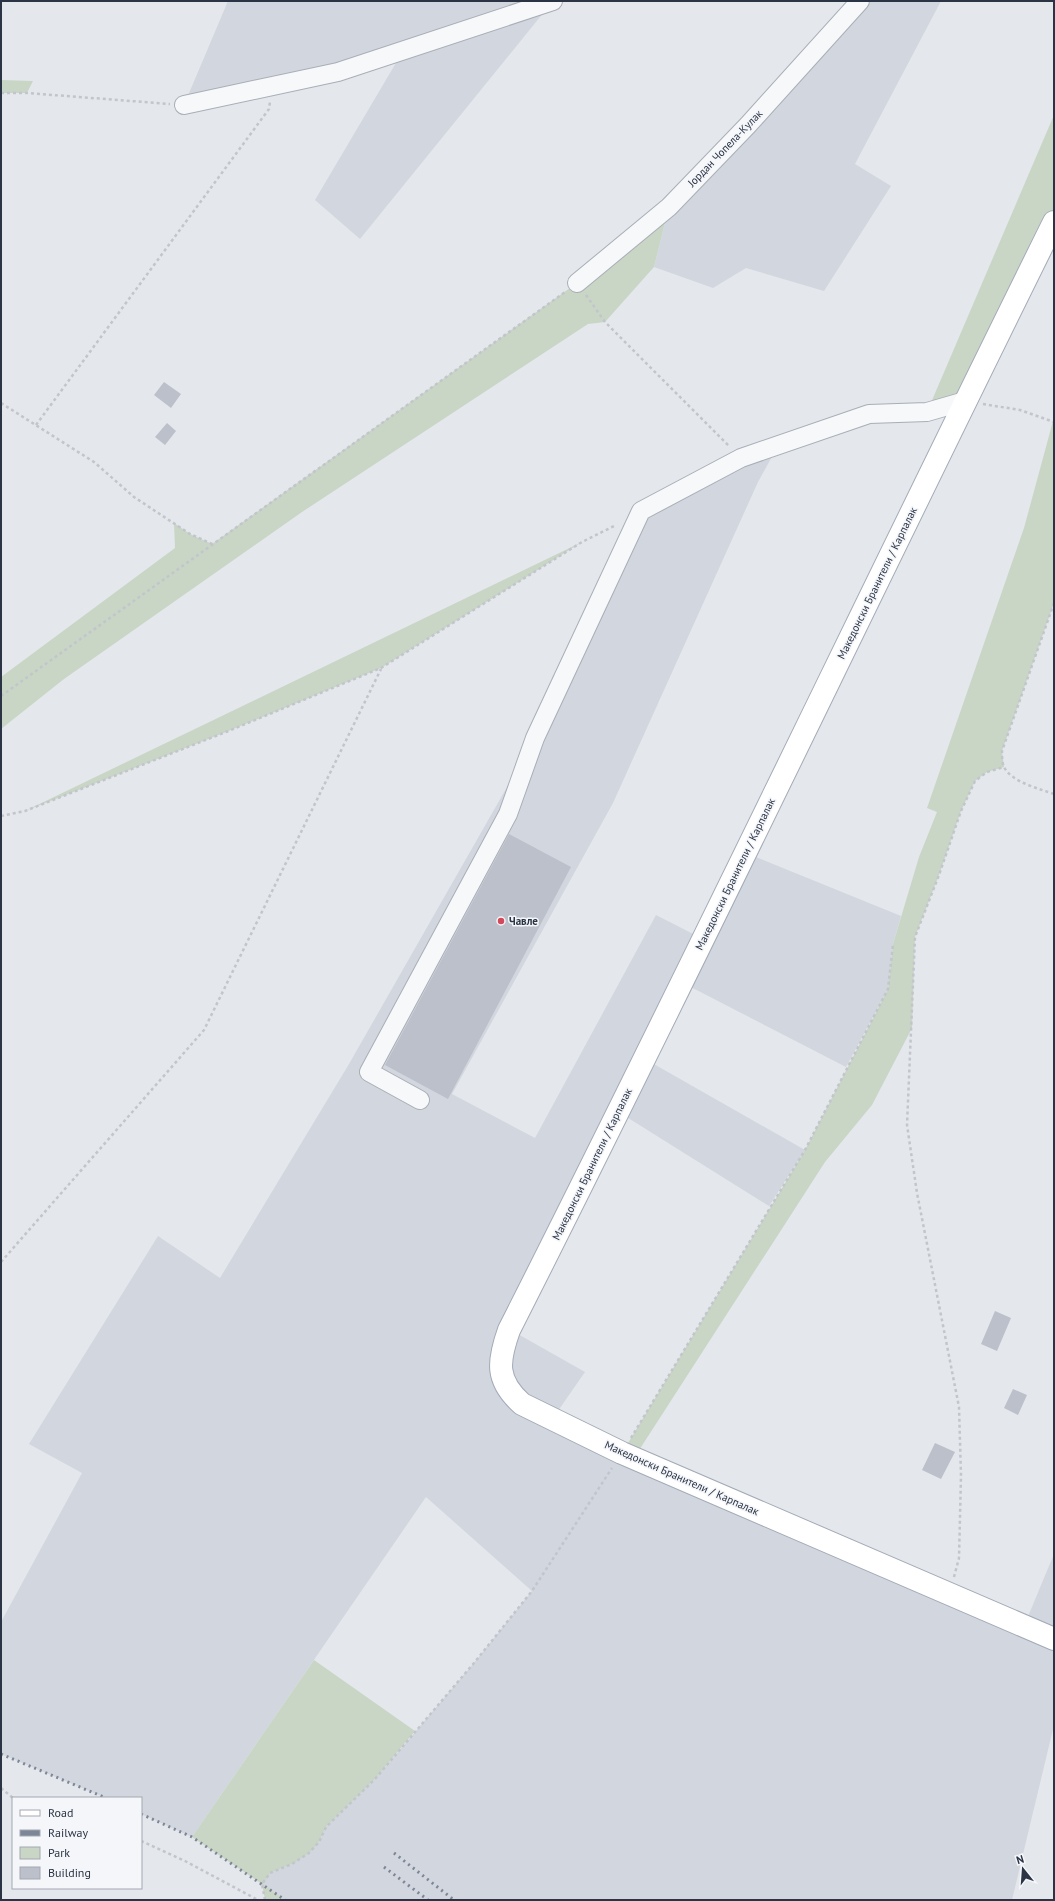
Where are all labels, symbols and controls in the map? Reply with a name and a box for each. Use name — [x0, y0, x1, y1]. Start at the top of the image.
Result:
street label: Јордан Чопела-Кулак — [684, 106, 766, 190]
street label: Македонски Бранители / Карпалак — [834, 504, 920, 661]
street label: Македонски Бранители / Карпалак — [692, 795, 778, 952]
place label: Чавле — [509, 914, 538, 928]
marker: Чавле — [496, 916, 506, 926]
street label: Македонски Бранители / Карпалак — [549, 1085, 635, 1242]
street label: Македонски Бранители / Карпалак — [603, 1438, 762, 1519]
legend — [12, 1797, 142, 1889]
text: Road — [48, 1805, 73, 1820]
text: Railway — [48, 1825, 88, 1840]
text: Park — [48, 1845, 70, 1860]
north arrow — [1003, 1849, 1043, 1889]
text: N — [1015, 1852, 1026, 1867]
text: Building — [48, 1865, 91, 1880]

